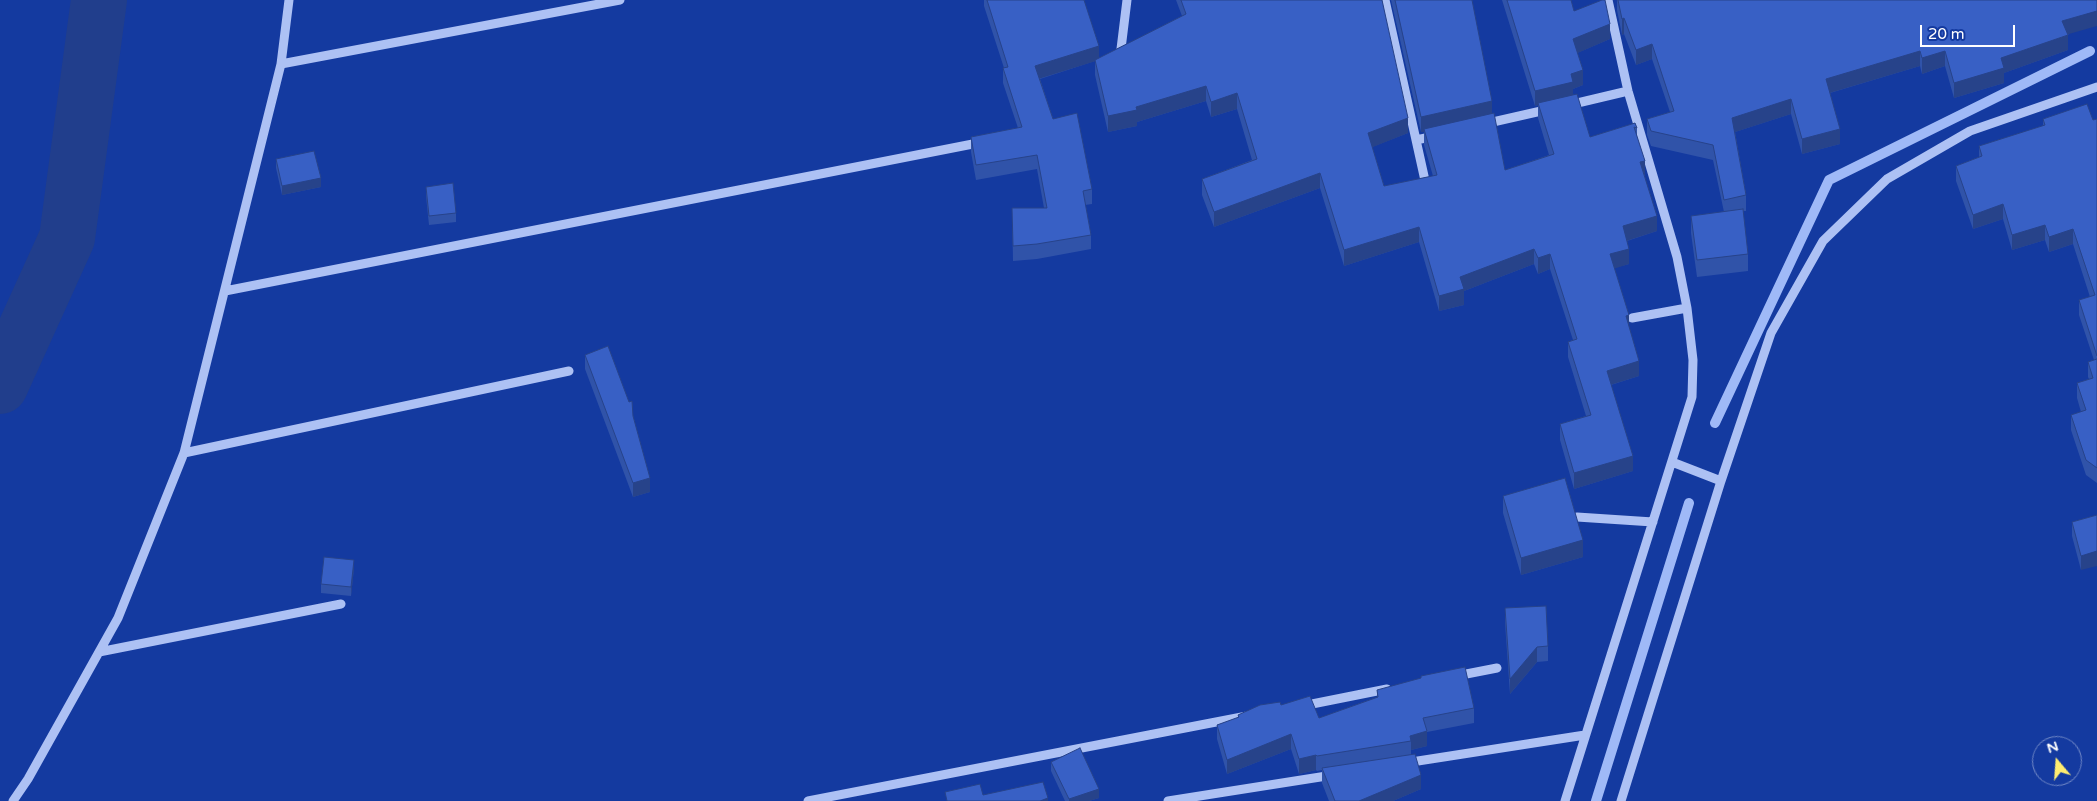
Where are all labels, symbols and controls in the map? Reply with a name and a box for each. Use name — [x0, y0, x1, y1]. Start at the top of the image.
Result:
scale bar — [1922, 15, 2017, 47]
text: 20 m — [1928, 25, 1965, 43]
north arrow — [2032, 736, 2082, 786]
text: N — [2045, 737, 2060, 757]

